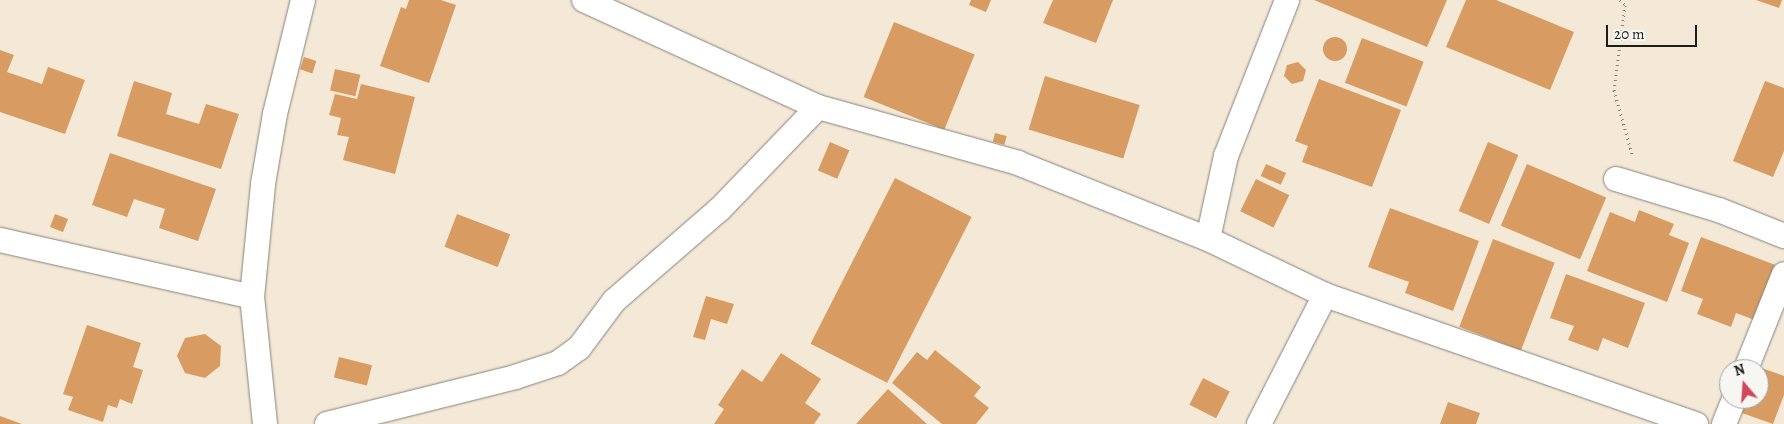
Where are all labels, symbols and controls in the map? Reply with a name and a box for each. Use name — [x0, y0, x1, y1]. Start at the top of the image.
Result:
scale bar — [1609, 15, 1700, 47]
text: 20 m — [1614, 24, 1645, 44]
north arrow — [1719, 359, 1769, 409]
text: N — [1732, 360, 1747, 381]

